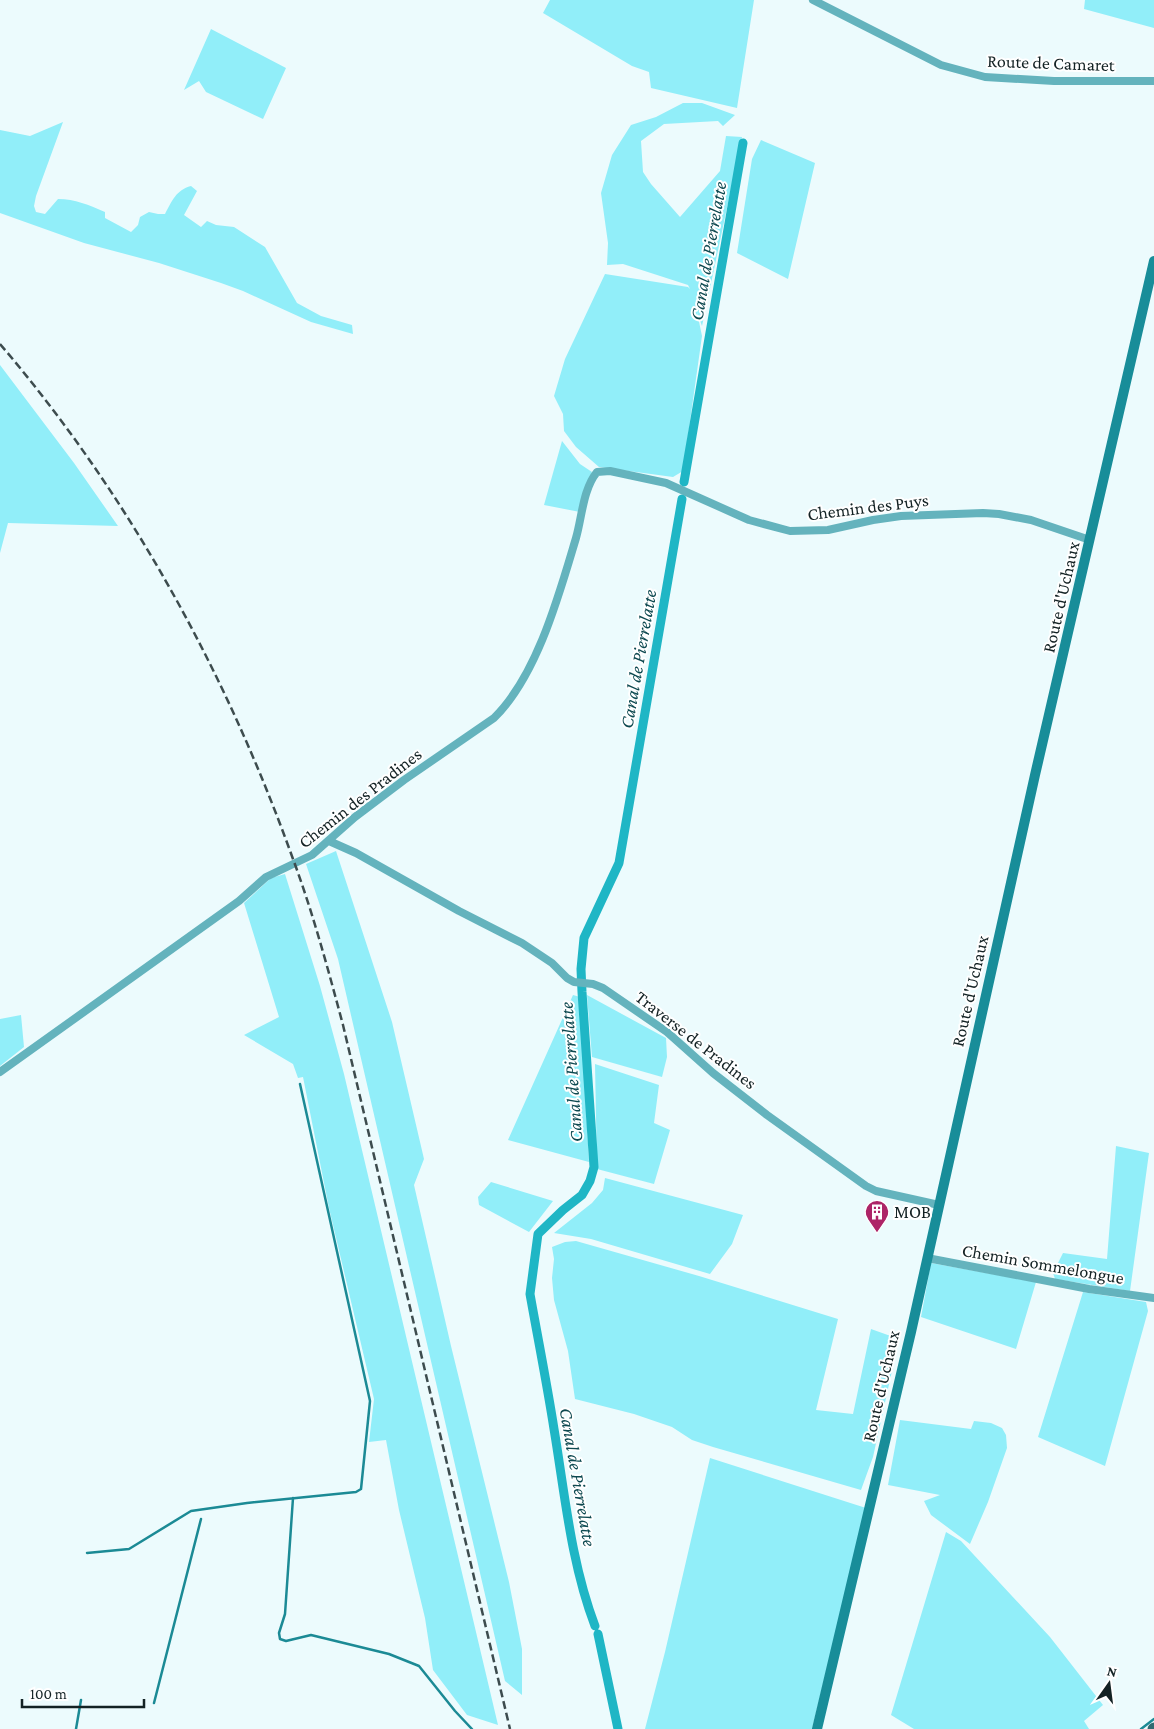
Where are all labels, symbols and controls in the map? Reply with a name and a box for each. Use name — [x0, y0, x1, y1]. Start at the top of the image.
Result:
street label: Route de Camaret — [987, 51, 1116, 75]
water label: Canal de Pierrelatte — [685, 180, 731, 322]
street label: Chemin des Puys — [806, 490, 930, 524]
street label: Route d'Uchaux — [1038, 539, 1084, 655]
water label: Canal de Pierrelatte — [615, 588, 661, 730]
street label: Chemin des Pradines — [295, 744, 425, 852]
street label: Route d'Uchaux — [947, 933, 993, 1049]
street label: Traverse de Pradines — [632, 987, 760, 1093]
water label: Canal de Pierrelatte — [556, 1001, 586, 1143]
building icon: MOB — [864, 1199, 890, 1233]
place label: MOB — [894, 1202, 931, 1222]
street label: Chemin Sommelongue — [960, 1240, 1126, 1288]
street label: Route d'Uchaux — [858, 1328, 904, 1444]
water label: Canal de Pierrelatte — [555, 1406, 601, 1548]
north arrow — [1084, 1659, 1134, 1709]
text: N — [1106, 1662, 1119, 1680]
scale bar — [22, 1676, 145, 1708]
text: 100 m — [30, 1686, 67, 1702]

